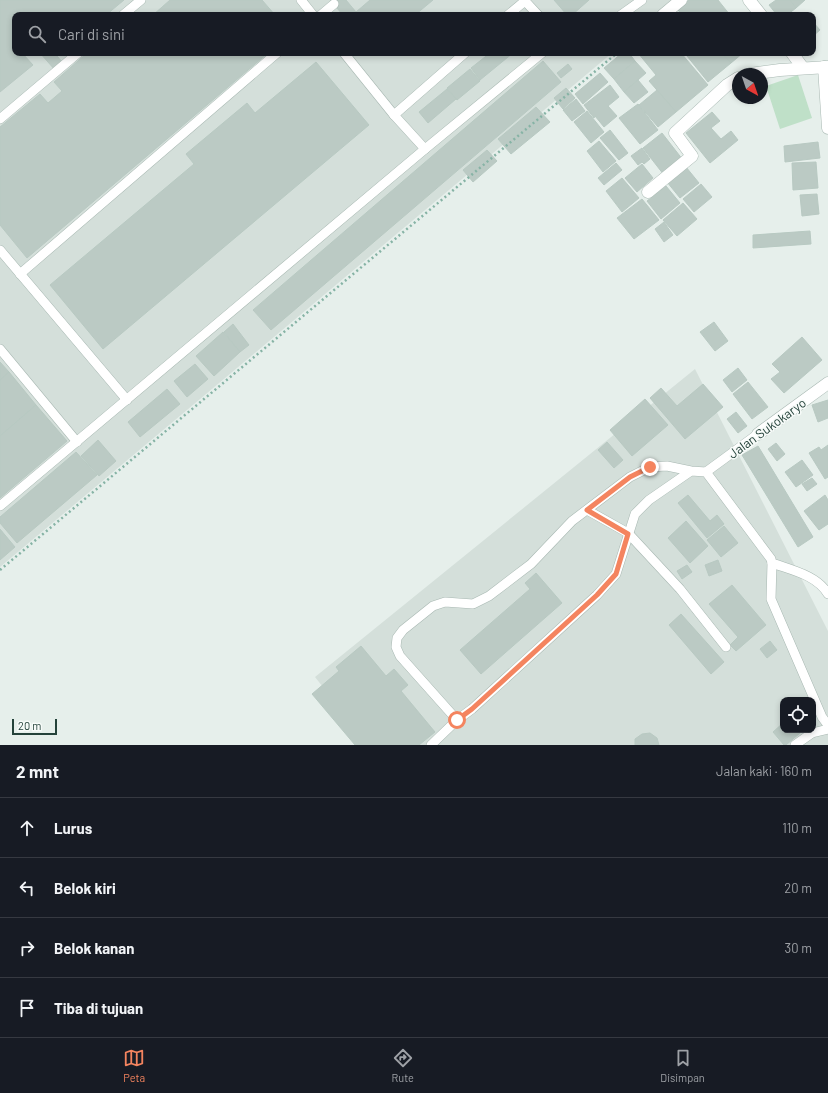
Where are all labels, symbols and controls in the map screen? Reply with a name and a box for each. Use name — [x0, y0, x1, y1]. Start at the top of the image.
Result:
search box — [12, 12, 816, 56]
icon: search — [26, 23, 48, 45]
text: Cari di sini — [58, 25, 125, 43]
north arrow — [732, 68, 768, 104]
street label: Jalan Sukokaryo — [725, 394, 809, 462]
route end — [641, 458, 659, 476]
map controls — [780, 697, 816, 733]
button: locate — [780, 697, 816, 733]
route start — [448, 711, 466, 729]
scale bar — [12, 717, 57, 736]
text: 20 m — [18, 719, 41, 732]
text: 2 mnt — [16, 761, 59, 781]
text: Jalan kaki · 160 m — [716, 763, 812, 779]
icon: ahead — [16, 817, 38, 839]
text: Lurus — [54, 819, 92, 837]
text: 110 m — [782, 820, 812, 836]
icon: left — [16, 877, 38, 899]
text: Belok kiri — [54, 879, 116, 897]
text: 20 m — [784, 880, 812, 896]
icon: right — [16, 937, 38, 959]
text: Belok kanan — [54, 939, 134, 957]
text: 30 m — [785, 940, 812, 956]
icon: arrive — [16, 997, 38, 1019]
text: Tiba di tujuan — [54, 999, 143, 1017]
tab: Peta — [123, 1047, 145, 1084]
tab: Rute — [392, 1047, 414, 1084]
tab: Disimpan — [660, 1047, 705, 1084]

